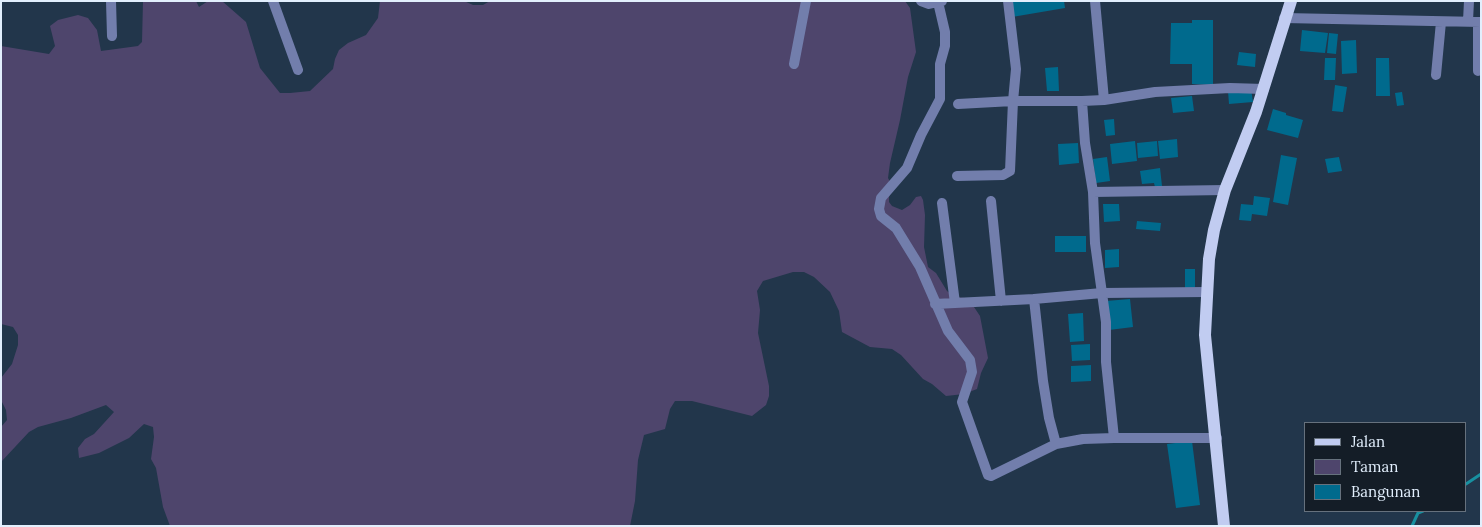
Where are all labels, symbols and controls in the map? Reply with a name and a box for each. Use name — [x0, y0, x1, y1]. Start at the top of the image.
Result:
legend — [1304, 422, 1467, 512]
text: Jalan — [1351, 432, 1385, 451]
text: Taman — [1351, 457, 1398, 476]
text: Bangunan — [1351, 482, 1420, 501]

